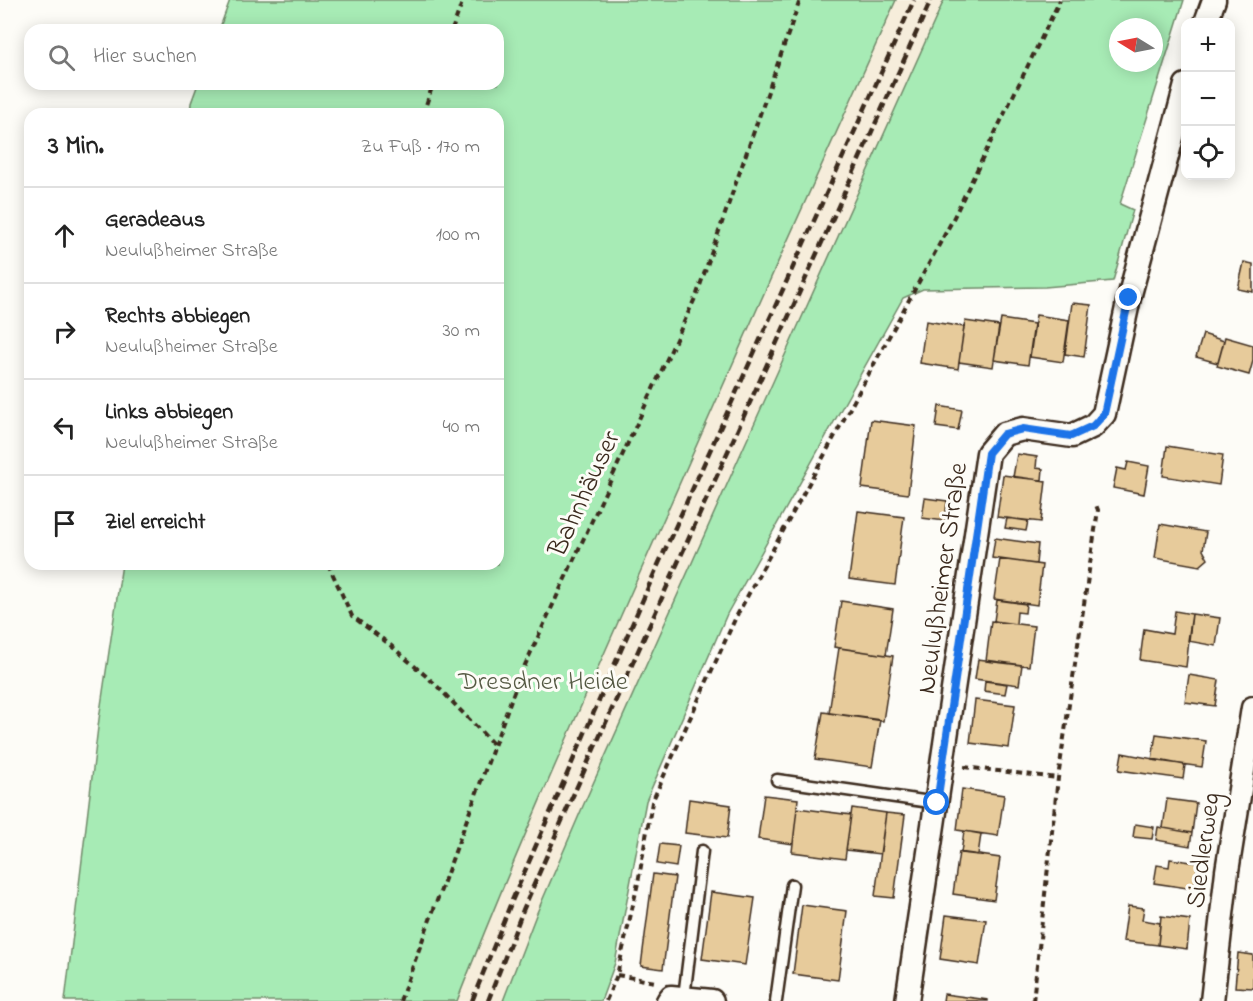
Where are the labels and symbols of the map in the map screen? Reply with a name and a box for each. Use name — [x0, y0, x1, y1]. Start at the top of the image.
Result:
north arrow — [1109, 18, 1163, 72]
route end — [1115, 284, 1141, 310]
street label: Bahnhäuser — [539, 424, 632, 564]
street label: Neulußheimer Straße — [908, 459, 979, 697]
park label: Dresdner Heide — [457, 663, 629, 702]
route start — [923, 789, 949, 815]
street label: Siedlerweg — [1177, 790, 1232, 911]

